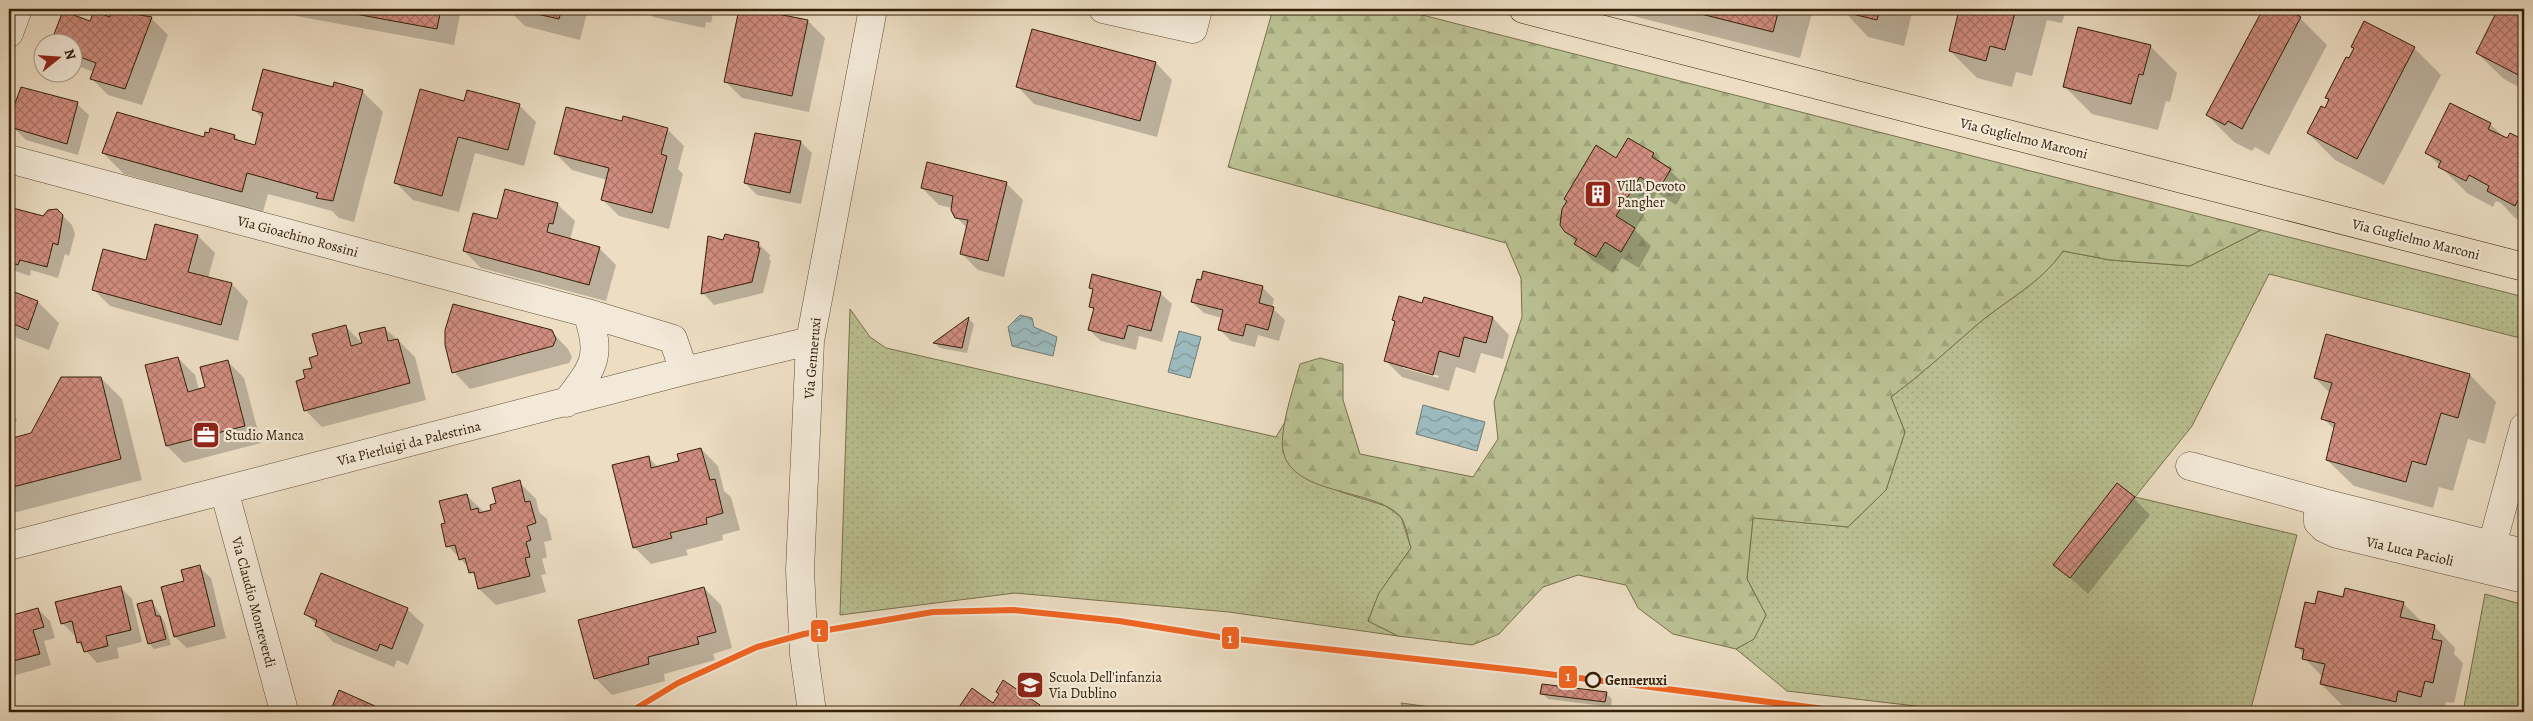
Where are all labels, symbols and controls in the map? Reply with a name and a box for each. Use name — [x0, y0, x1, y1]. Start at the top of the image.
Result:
north arrow — [32, 32, 82, 82]
text: N — [59, 47, 81, 62]
street label: Via Guglielmo Marconi — [1957, 113, 2090, 164]
place label: Villa Devoto Pangher — [1616, 177, 1686, 212]
building icon: Villa Devoto Pangher — [1583, 179, 1613, 209]
street label: Via Gioachino Rossini — [234, 211, 360, 262]
street label: Via Guglielmo Marconi — [2349, 214, 2482, 265]
street label: Via Genneruxi — [799, 316, 826, 401]
street label: Via Pierluigi da Palestrina — [334, 416, 483, 471]
office icon: Studio Manca — [191, 420, 221, 450]
place label: Studio Manca — [225, 426, 305, 445]
street label: Via Luca Pacioli — [2363, 532, 2456, 571]
street label: Via Claudio Monteverdi — [227, 534, 280, 670]
line badge: 1 — [810, 619, 829, 643]
text: 1 — [816, 622, 822, 641]
line badge: 1 — [1221, 626, 1240, 650]
text: 1 — [1227, 629, 1233, 648]
line badge: 1 — [1558, 665, 1578, 689]
text: 1 — [1565, 667, 1571, 686]
place label: Scuola Dell'infanzia Via Dublino — [1048, 668, 1162, 703]
school or university icon: Scuola Dell'infanzia Via Dublino — [1015, 670, 1045, 700]
place label: Genneruxi — [1605, 671, 1667, 690]
marker: Genneruxi — [1585, 672, 1601, 688]

